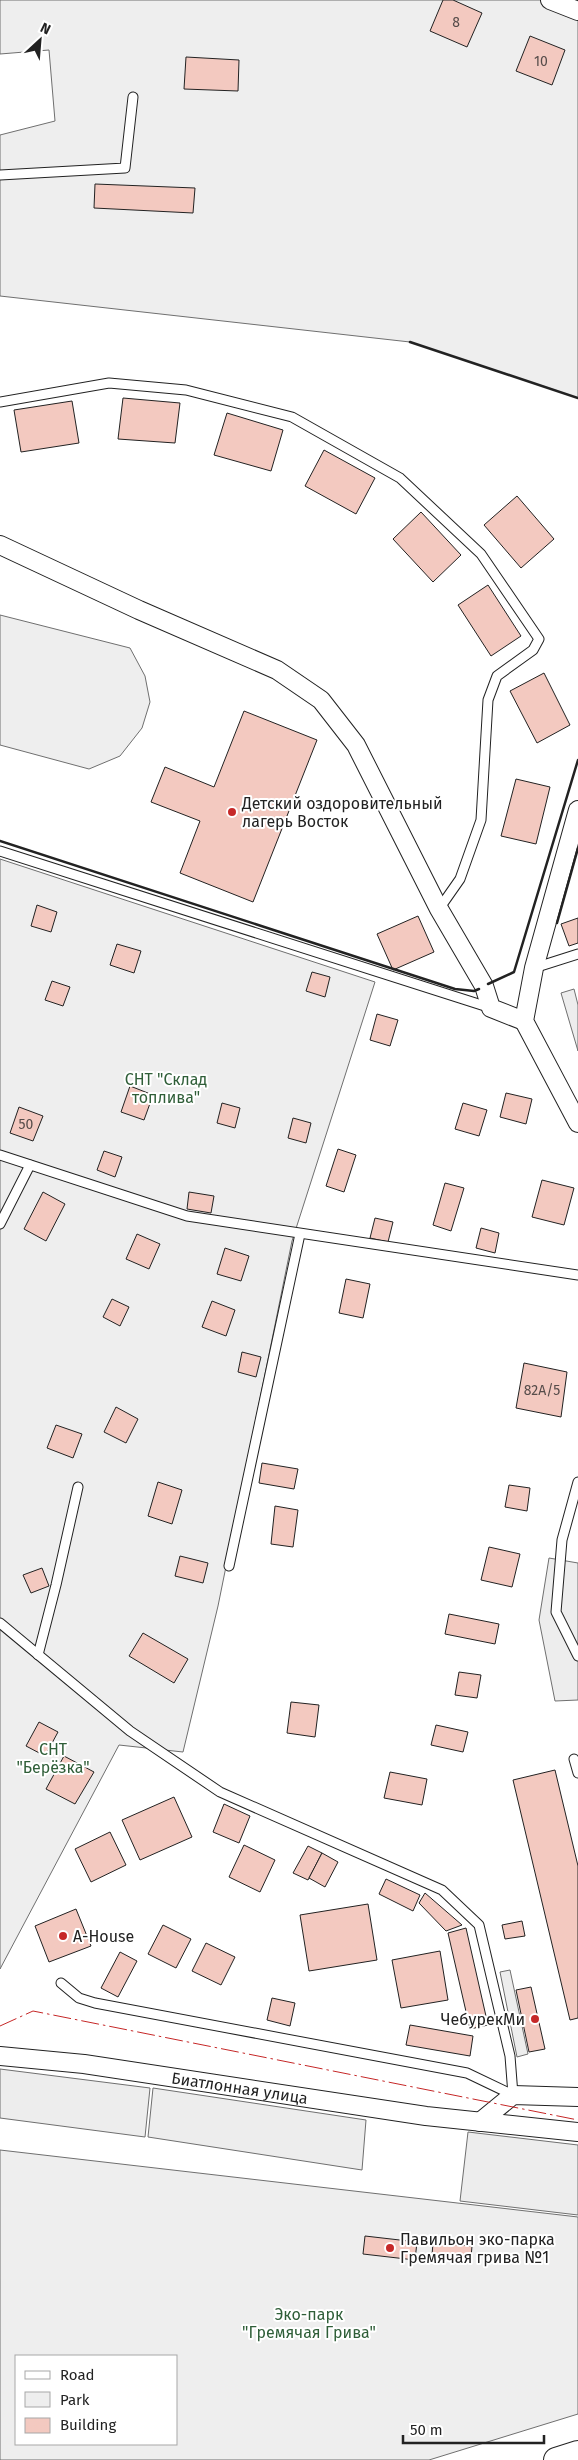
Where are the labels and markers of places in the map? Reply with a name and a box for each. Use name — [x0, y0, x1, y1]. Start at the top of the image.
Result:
place label: Детский оздоровительный лагерь Восток — [241, 794, 442, 831]
marker: Детский оздоровительный лагерь Восток — [226, 806, 238, 818]
place label: A-House — [73, 1927, 134, 1946]
marker: A-House — [57, 1930, 69, 1942]
place label: ЧебурекМи — [441, 2010, 525, 2029]
marker: ЧебурекМи — [529, 2013, 541, 2025]
place label: Павильон эко-парка Гремячая грива №1 — [400, 2230, 555, 2267]
marker: Павильон эко-парка Гремячая грива №1 — [384, 2242, 396, 2254]

